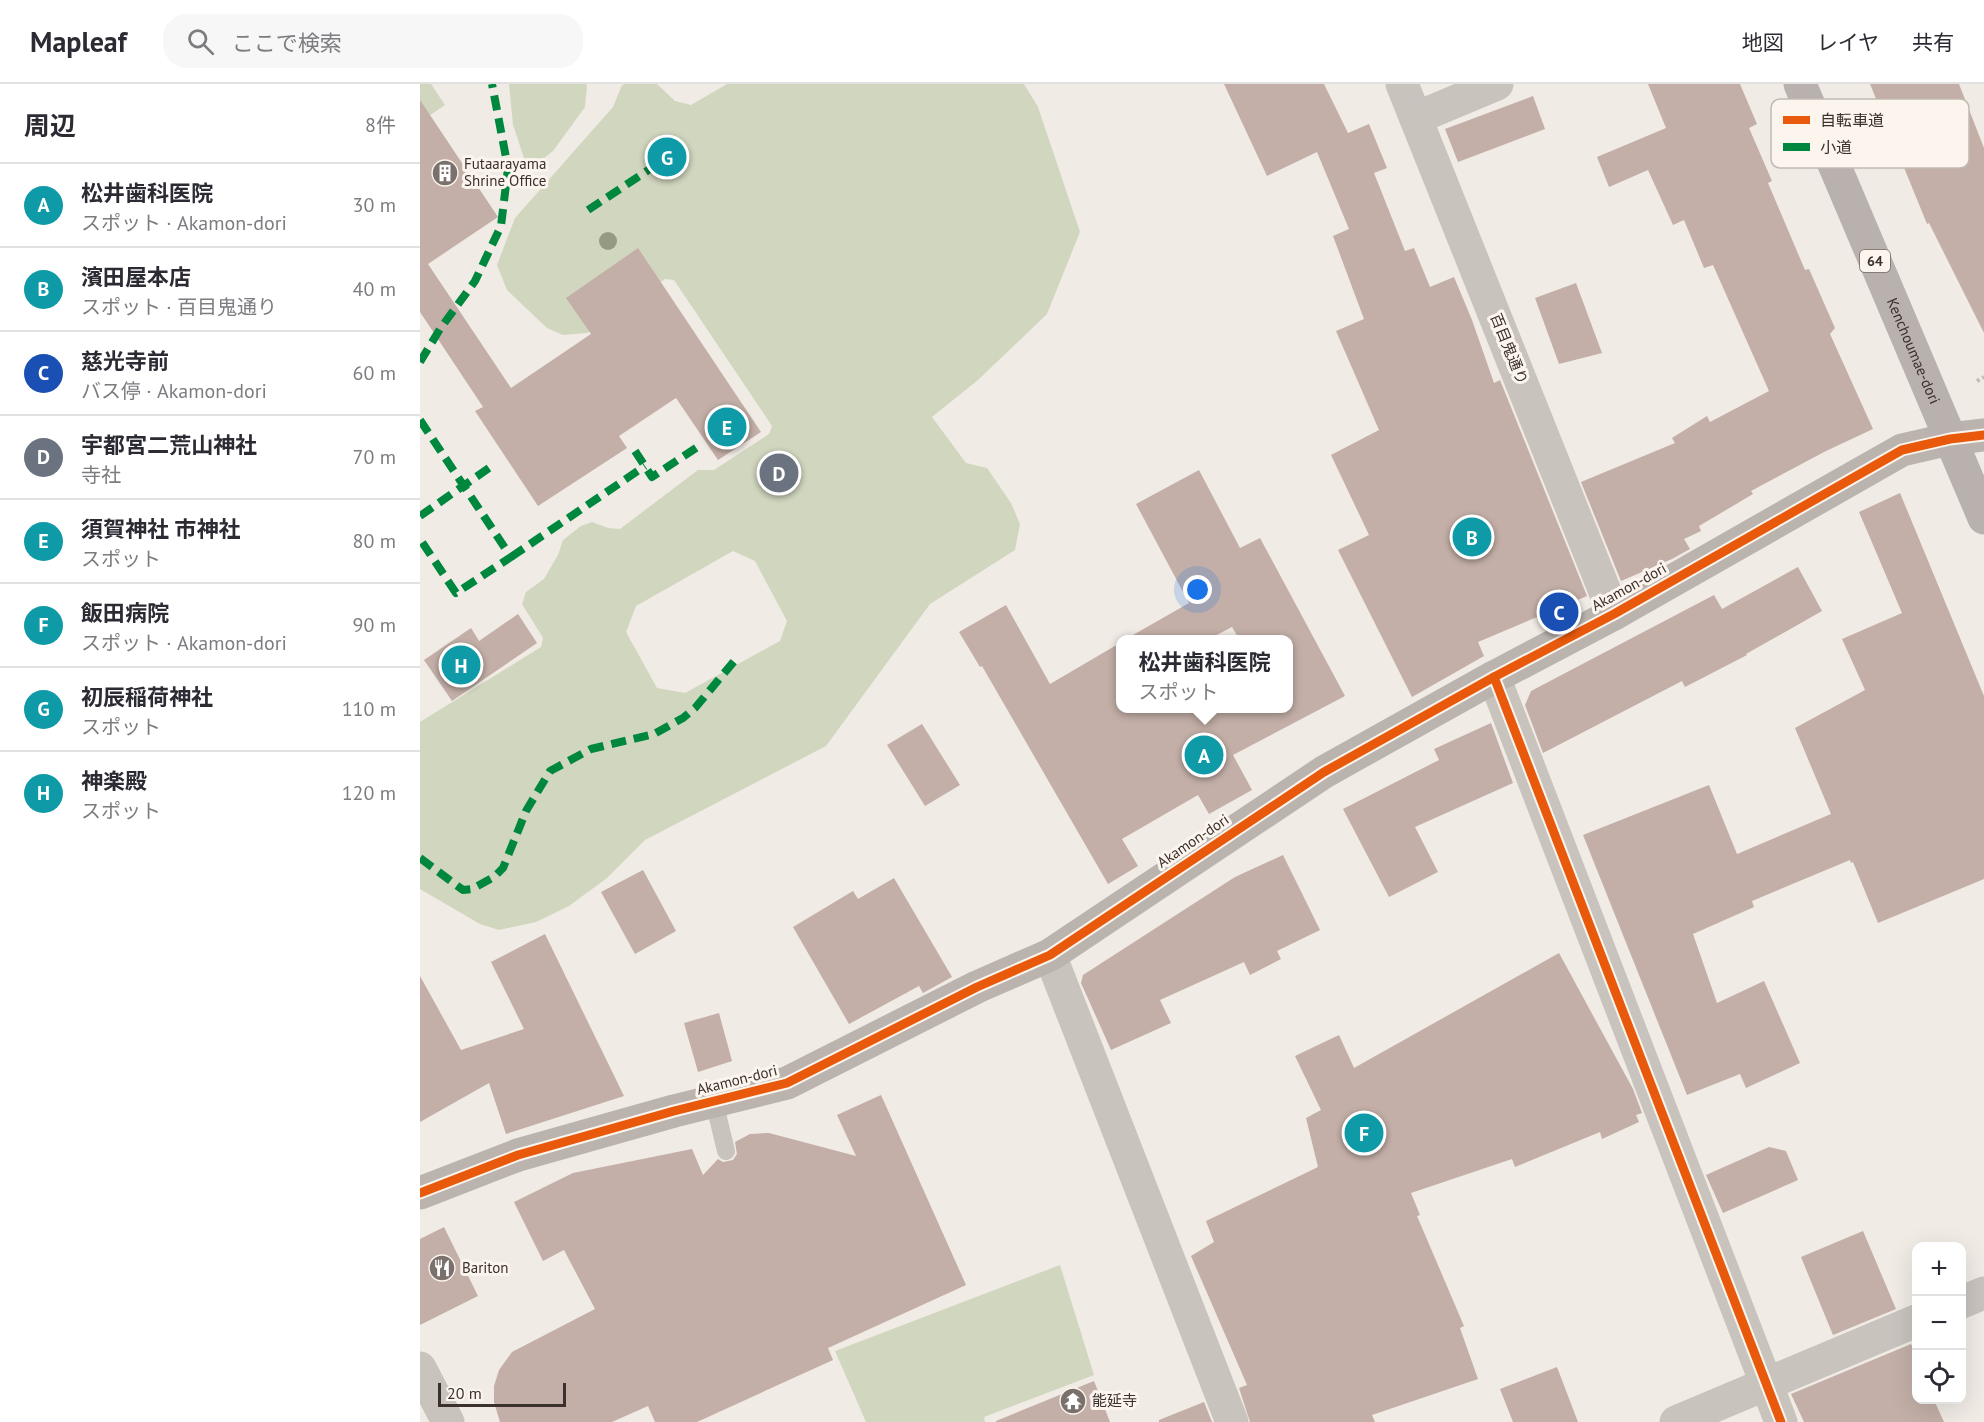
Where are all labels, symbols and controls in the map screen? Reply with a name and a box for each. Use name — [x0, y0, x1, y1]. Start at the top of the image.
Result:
search box — [163, 14, 583, 68]
text: Mapleaf — [30, 23, 127, 60]
icon: search — [184, 25, 217, 58]
text: ここで検索 — [232, 29, 342, 57]
text: 地図 — [1742, 29, 1784, 56]
text: レイヤ — [1817, 29, 1879, 56]
text: 共有 — [1912, 29, 1954, 56]
legend — [1771, 99, 1969, 168]
text: 周辺 — [24, 109, 76, 142]
text: 自転車道 — [1820, 110, 1884, 130]
text: 8件 — [365, 112, 396, 138]
pin: G — [648, 134, 686, 180]
text: 小道 — [1820, 137, 1852, 157]
place label: Futaarayama Shrine Office — [464, 154, 546, 190]
building icon: Futaarayama Shrine Office — [430, 158, 460, 188]
text: 松井歯科医院 — [81, 179, 213, 207]
text: A — [37, 192, 50, 218]
text: 30 m — [353, 192, 396, 218]
text: スポット · Akamon-dori — [81, 210, 287, 236]
road number: 64 — [1860, 250, 1890, 272]
text: 濱田屋本店 — [81, 263, 191, 291]
text: B — [38, 276, 49, 302]
text: 40 m — [353, 276, 396, 302]
text: スポット · 百目鬼通り — [81, 294, 277, 320]
street label: Kenchoumae-dori — [1883, 295, 1945, 407]
street label: 百目鬼通り — [1487, 310, 1532, 387]
text: 慈光寺前 — [81, 347, 169, 375]
text: C — [38, 360, 49, 386]
text: 60 m — [353, 360, 396, 386]
text: バス停 · Akamon-dori — [81, 378, 267, 404]
pin: E — [708, 404, 746, 450]
text: 宇都宮二荒山神社 — [81, 431, 257, 459]
text: D — [37, 444, 50, 470]
text: 70 m — [353, 444, 396, 470]
pin: D — [760, 450, 798, 496]
text: 寺社 — [81, 462, 121, 488]
pin: B — [1452, 514, 1492, 560]
text: 須賀神社 市神社 — [81, 515, 241, 543]
text: E — [38, 528, 49, 554]
text: 80 m — [353, 528, 396, 554]
text: スポット — [81, 546, 161, 572]
street label: Akamon-dori — [1588, 558, 1669, 615]
your location — [1183, 575, 1212, 604]
pin: C — [1540, 590, 1578, 634]
text: 飯田病院 — [81, 599, 169, 627]
text: F — [38, 612, 49, 638]
text: 90 m — [353, 612, 396, 638]
text: スポット · Akamon-dori — [81, 630, 287, 656]
popup — [1116, 635, 1293, 713]
pin: H — [442, 642, 480, 688]
text: 松井歯科医院 — [1138, 648, 1271, 676]
text: スポット — [1138, 679, 1218, 705]
text: 初辰稲荷神社 — [81, 683, 213, 711]
text: G — [37, 696, 50, 722]
text: 110 m — [342, 696, 396, 722]
text: スポット — [81, 714, 161, 740]
pin: A — [1184, 732, 1224, 778]
text: 神楽殿 — [81, 767, 147, 795]
text: H — [37, 780, 50, 806]
text: 120 m — [342, 780, 396, 806]
text: スポット — [81, 798, 161, 824]
street label: Akamon-dori — [1153, 810, 1232, 872]
street label: Akamon-dori — [695, 1060, 779, 1099]
pin: F — [1344, 1110, 1384, 1156]
map controls — [1912, 1242, 1966, 1404]
button: + — [1912, 1242, 1966, 1296]
restaurant icon: Bariton — [427, 1253, 457, 1283]
place label: Bariton — [462, 1258, 509, 1277]
button: − — [1912, 1296, 1966, 1350]
button: locate — [1912, 1350, 1966, 1404]
scale bar — [438, 1380, 566, 1408]
text: 20 m — [447, 1383, 482, 1403]
temple icon: 能延寺 — [1058, 1386, 1088, 1416]
place label: 能延寺 — [1092, 1391, 1137, 1410]

